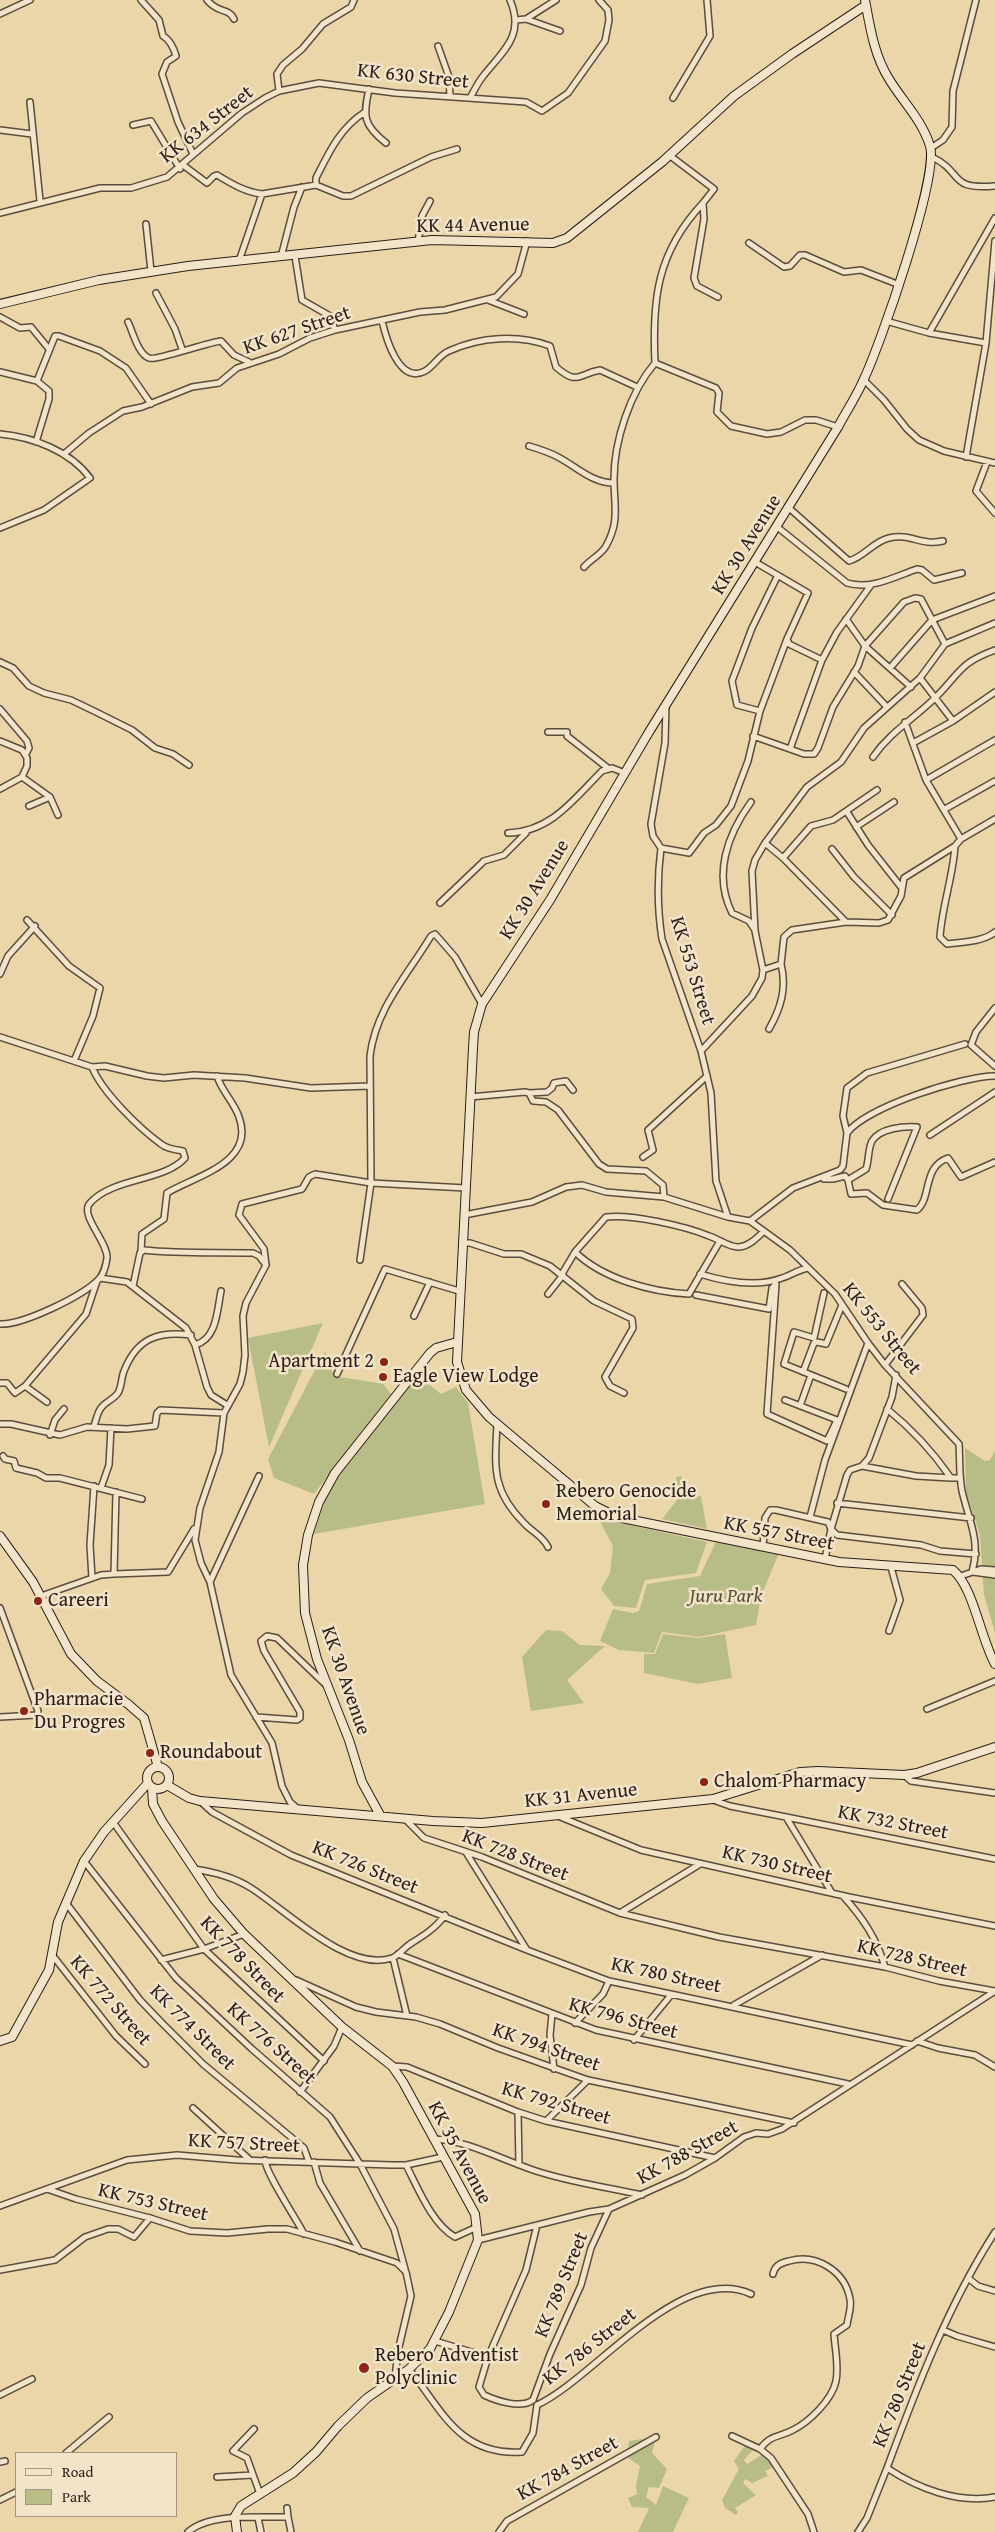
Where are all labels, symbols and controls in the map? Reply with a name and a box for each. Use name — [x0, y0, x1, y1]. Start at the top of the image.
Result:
street label: KK 630 Street — [356, 59, 470, 95]
street label: KK 634 Street — [155, 81, 259, 169]
street label: KK 44 Avenue — [416, 213, 530, 239]
street label: KK 627 Street — [240, 301, 354, 361]
street label: KK 30 Avenue — [707, 491, 787, 599]
street label: KK 30 Avenue — [495, 836, 575, 944]
street label: KK 553 Street — [664, 914, 720, 1028]
street label: KK 553 Street — [836, 1278, 926, 1380]
place label: Apartment 2 — [268, 1350, 374, 1374]
marker: Apartment 2 — [378, 1356, 390, 1368]
place label: Eagle View Lodge — [393, 1365, 539, 1389]
marker: Eagle View Lodge — [377, 1371, 389, 1383]
place label: Rebero Genocide Memorial — [556, 1480, 696, 1527]
marker: Rebero Genocide Memorial — [540, 1498, 552, 1510]
street label: KK 557 Street — [722, 1512, 836, 1556]
park label: Juru Park — [689, 1585, 763, 1609]
place label: Careeri — [48, 1589, 109, 1613]
marker: Careeri — [32, 1595, 44, 1607]
street label: KK 30 Avenue — [315, 1624, 375, 1738]
place label: Pharmacie Du Progres — [34, 1688, 125, 1735]
marker: Pharmacie Du Progres — [18, 1705, 30, 1717]
place label: Roundabout — [160, 1741, 262, 1765]
marker: Roundabout — [144, 1747, 156, 1759]
place label: Chalom Pharmacy — [714, 1770, 866, 1794]
marker: Chalom Pharmacy — [698, 1776, 710, 1788]
street label: KK 31 Avenue — [523, 1778, 639, 1814]
street label: KK 732 Street — [836, 1801, 950, 1845]
street label: KK 728 Street — [458, 1825, 572, 1887]
street label: KK 726 Street — [309, 1836, 421, 1900]
street label: KK 730 Street — [720, 1841, 834, 1889]
street label: KK 778 Street — [194, 1911, 290, 2009]
street label: KK 728 Street — [855, 1935, 969, 1983]
street label: KK 772 Street — [64, 1951, 156, 2051]
street label: KK 780 Street — [609, 1953, 723, 1999]
street label: KK 774 Street — [144, 1980, 240, 2076]
street label: KK 796 Street — [566, 1993, 680, 2045]
street label: KK 776 Street — [221, 1998, 321, 2090]
street label: KK 794 Street — [489, 2018, 603, 2078]
street label: KK 792 Street — [499, 2077, 613, 2131]
street label: KK 35 Avenue — [422, 2097, 496, 2209]
street label: KK 788 Street — [633, 2115, 743, 2191]
street label: KK 757 Street — [187, 2129, 301, 2159]
street label: KK 753 Street — [96, 2179, 210, 2227]
street label: KK 789 Street — [530, 2229, 594, 2341]
street label: KK 786 Street — [538, 2303, 642, 2391]
street label: KK 780 Street — [868, 2339, 932, 2451]
place label: Rebero Adventist Polyclinic — [375, 2344, 519, 2391]
marker: Rebero Adventist Polyclinic — [357, 2361, 371, 2375]
street label: KK 784 Street — [513, 2431, 623, 2507]
legend — [15, 2452, 178, 2517]
text: Road — [62, 2461, 93, 2482]
text: Park — [62, 2486, 91, 2507]

